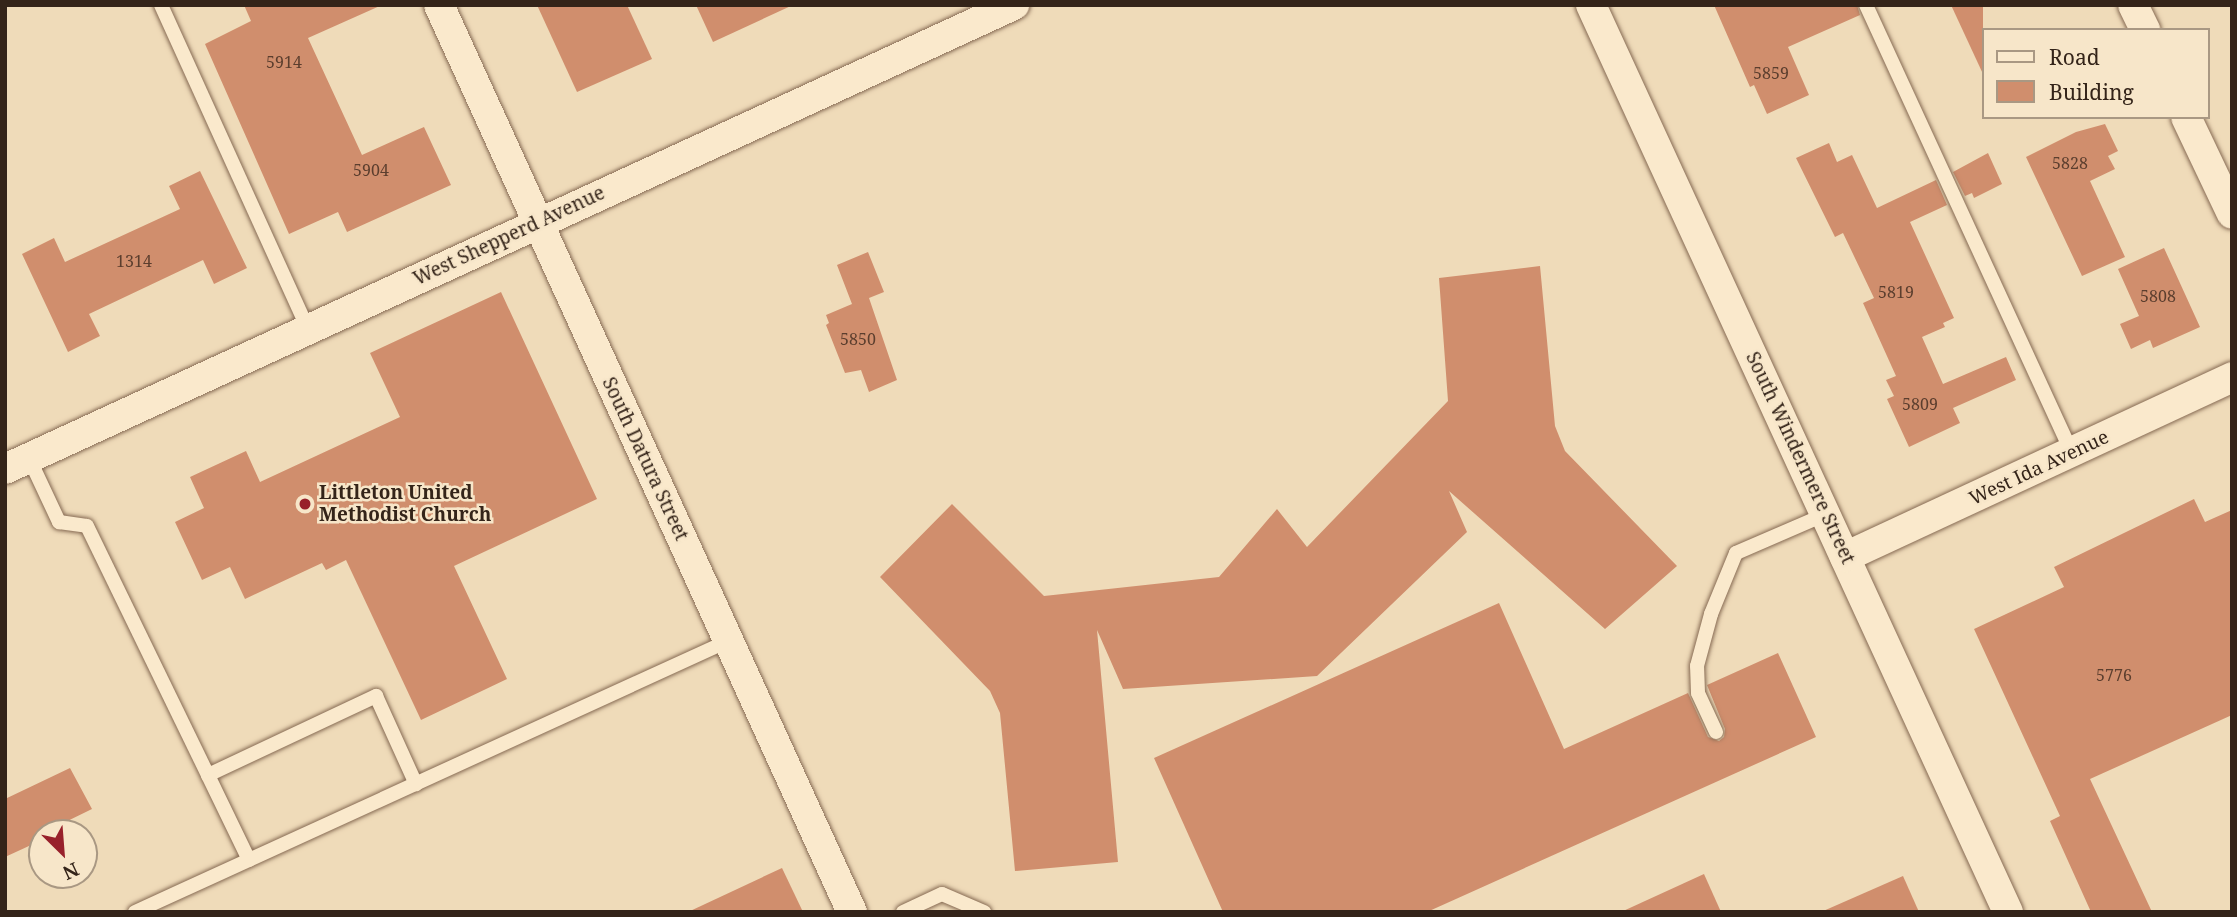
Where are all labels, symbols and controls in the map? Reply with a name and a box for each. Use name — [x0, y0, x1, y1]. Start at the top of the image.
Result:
legend — [1982, 28, 2209, 119]
text: Road — [2049, 43, 2100, 71]
house number: 5914 — [266, 52, 302, 72]
house number: 5859 — [1753, 63, 1789, 83]
text: Building — [2049, 78, 2134, 106]
house number: 5828 — [2052, 153, 2088, 173]
house number: 5904 — [353, 160, 389, 180]
street label: West Shepperd Avenue — [410, 182, 608, 290]
house number: 1314 — [116, 251, 152, 271]
house number: 5819 — [1878, 282, 1914, 302]
house number: 5808 — [2140, 286, 2176, 306]
house number: 5850 — [840, 329, 876, 349]
street label: South Windermere Street — [1741, 348, 1859, 568]
street label: South Datura Street — [597, 374, 693, 544]
house number: 5809 — [1902, 394, 1938, 414]
street label: West Ida Avenue — [1966, 426, 2112, 510]
place label: Littleton United Methodist Church — [319, 482, 491, 526]
marker: Littleton United Methodist Church — [297, 496, 313, 512]
house number: 5776 — [2096, 665, 2132, 685]
north arrow — [28, 819, 98, 889]
text: N — [59, 856, 83, 886]

